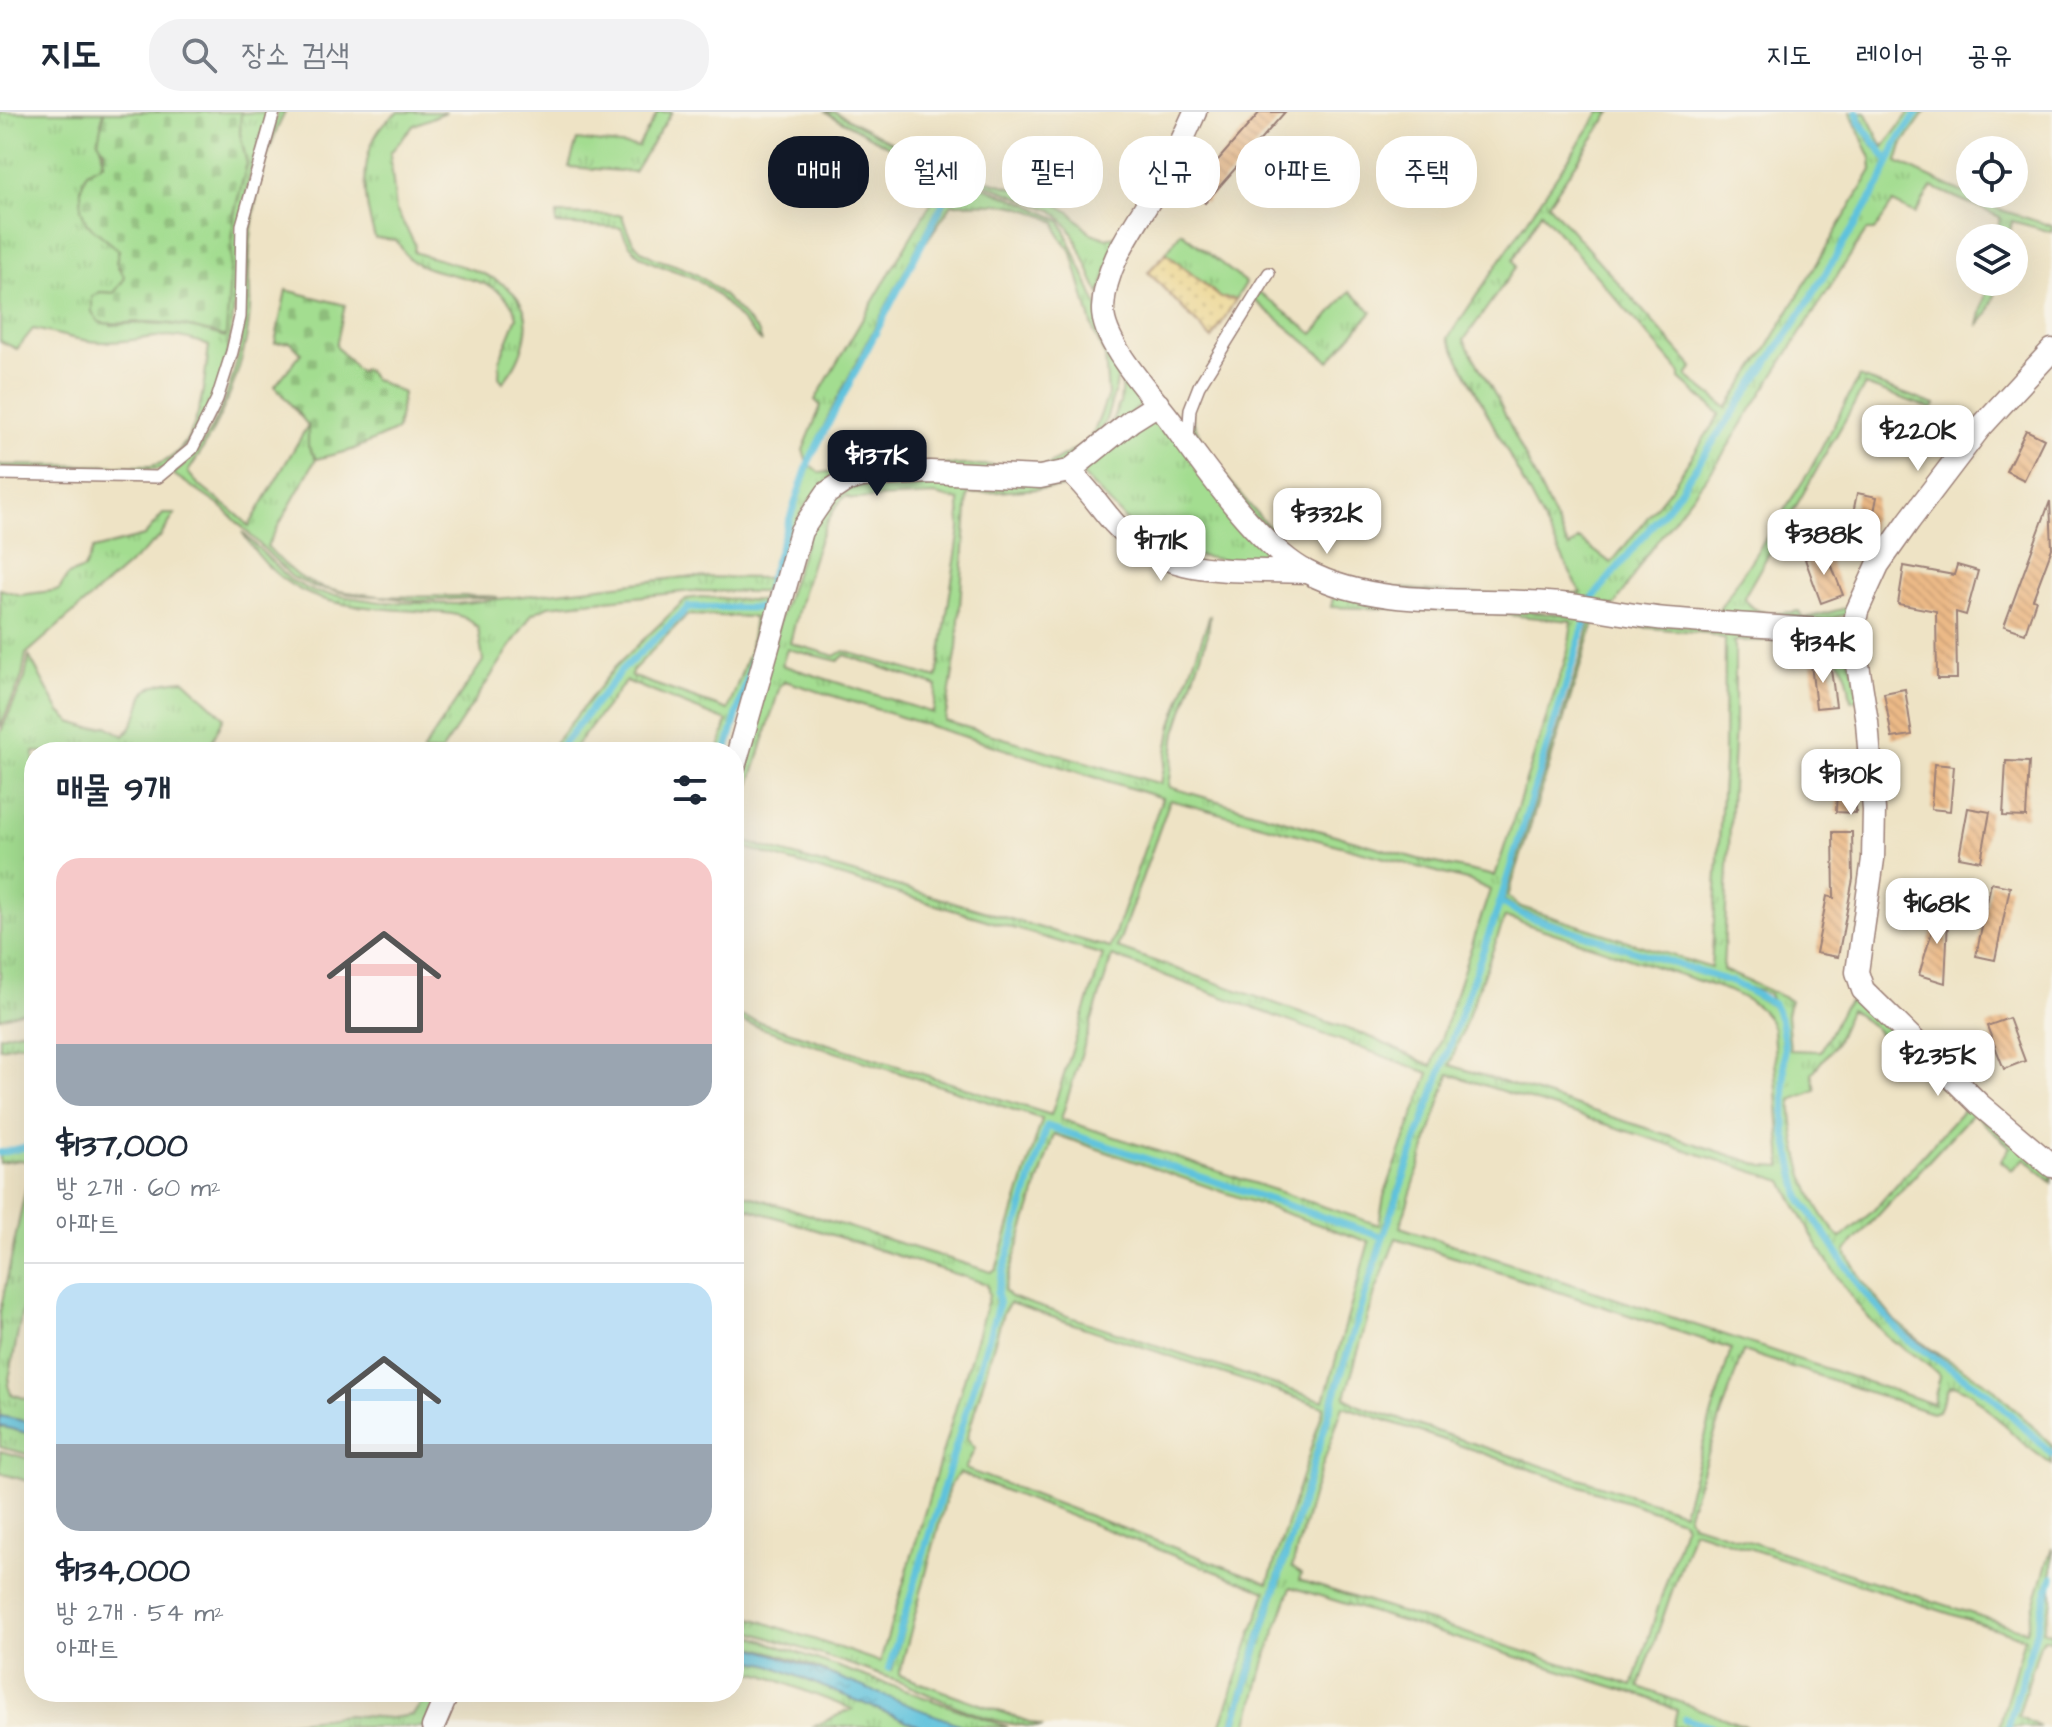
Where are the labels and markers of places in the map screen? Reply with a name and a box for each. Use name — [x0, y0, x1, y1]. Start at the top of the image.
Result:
pin: $220K — [1862, 405, 1974, 473]
pin: $137K — [821, 430, 933, 498]
pin: $332K — [1271, 488, 1383, 556]
pin: $388K — [1768, 509, 1880, 577]
pin: $171K — [1105, 515, 1217, 583]
pin: $134K — [1767, 617, 1879, 685]
pin: $130K — [1795, 749, 1907, 817]
pin: $168K — [1881, 878, 1993, 946]
pin: $235K — [1882, 1030, 1994, 1098]

